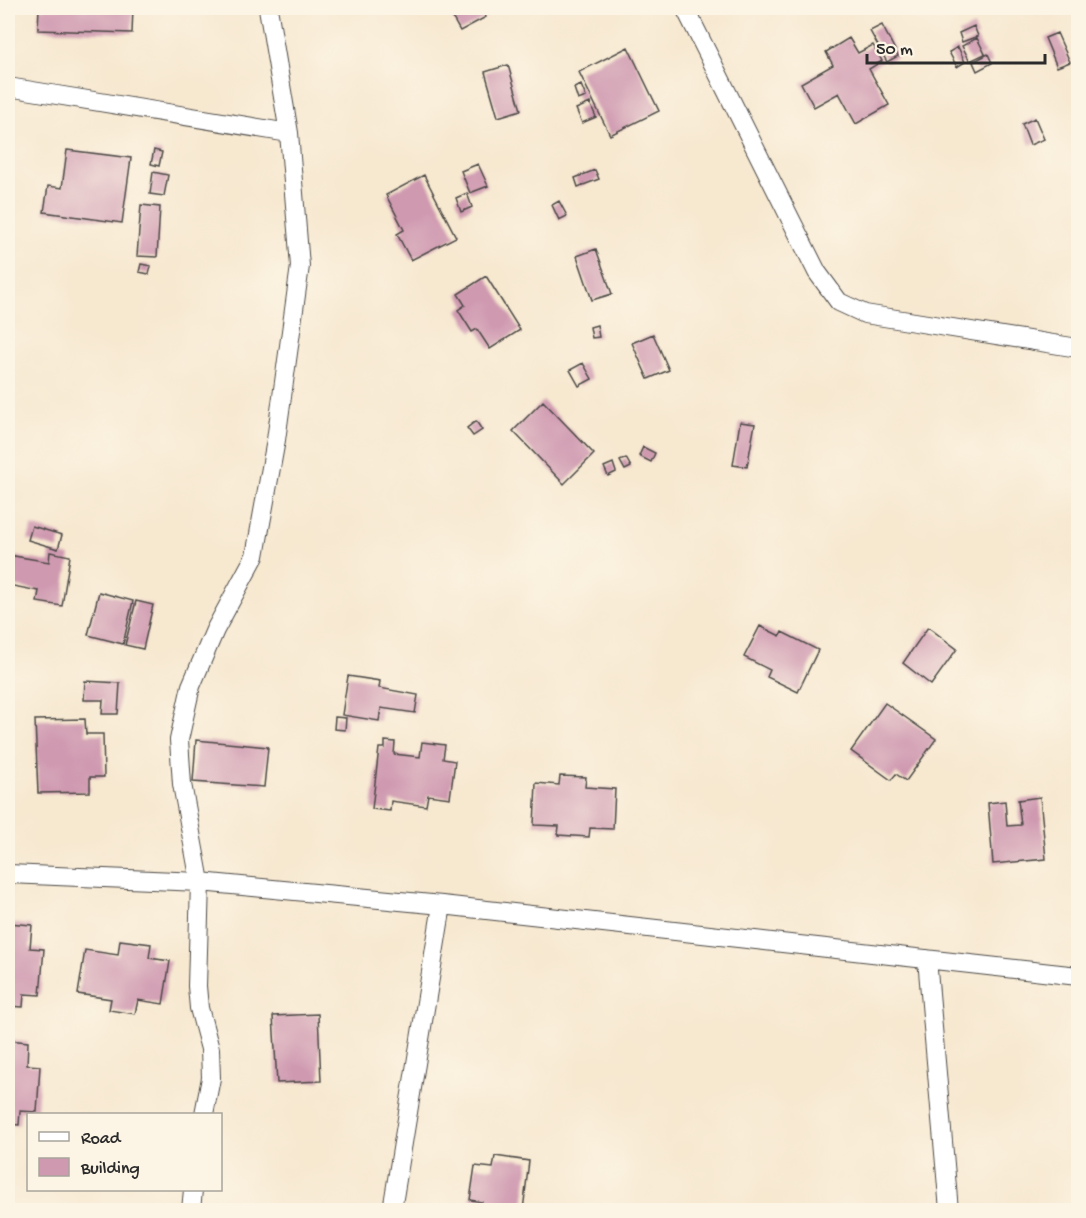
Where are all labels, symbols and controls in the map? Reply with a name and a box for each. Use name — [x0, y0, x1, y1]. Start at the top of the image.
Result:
scale bar — [867, 27, 1046, 65]
text: 50 m — [876, 40, 913, 61]
legend — [27, 1113, 222, 1191]
text: Road — [81, 1129, 122, 1150]
text: Building — [80, 1159, 140, 1180]

